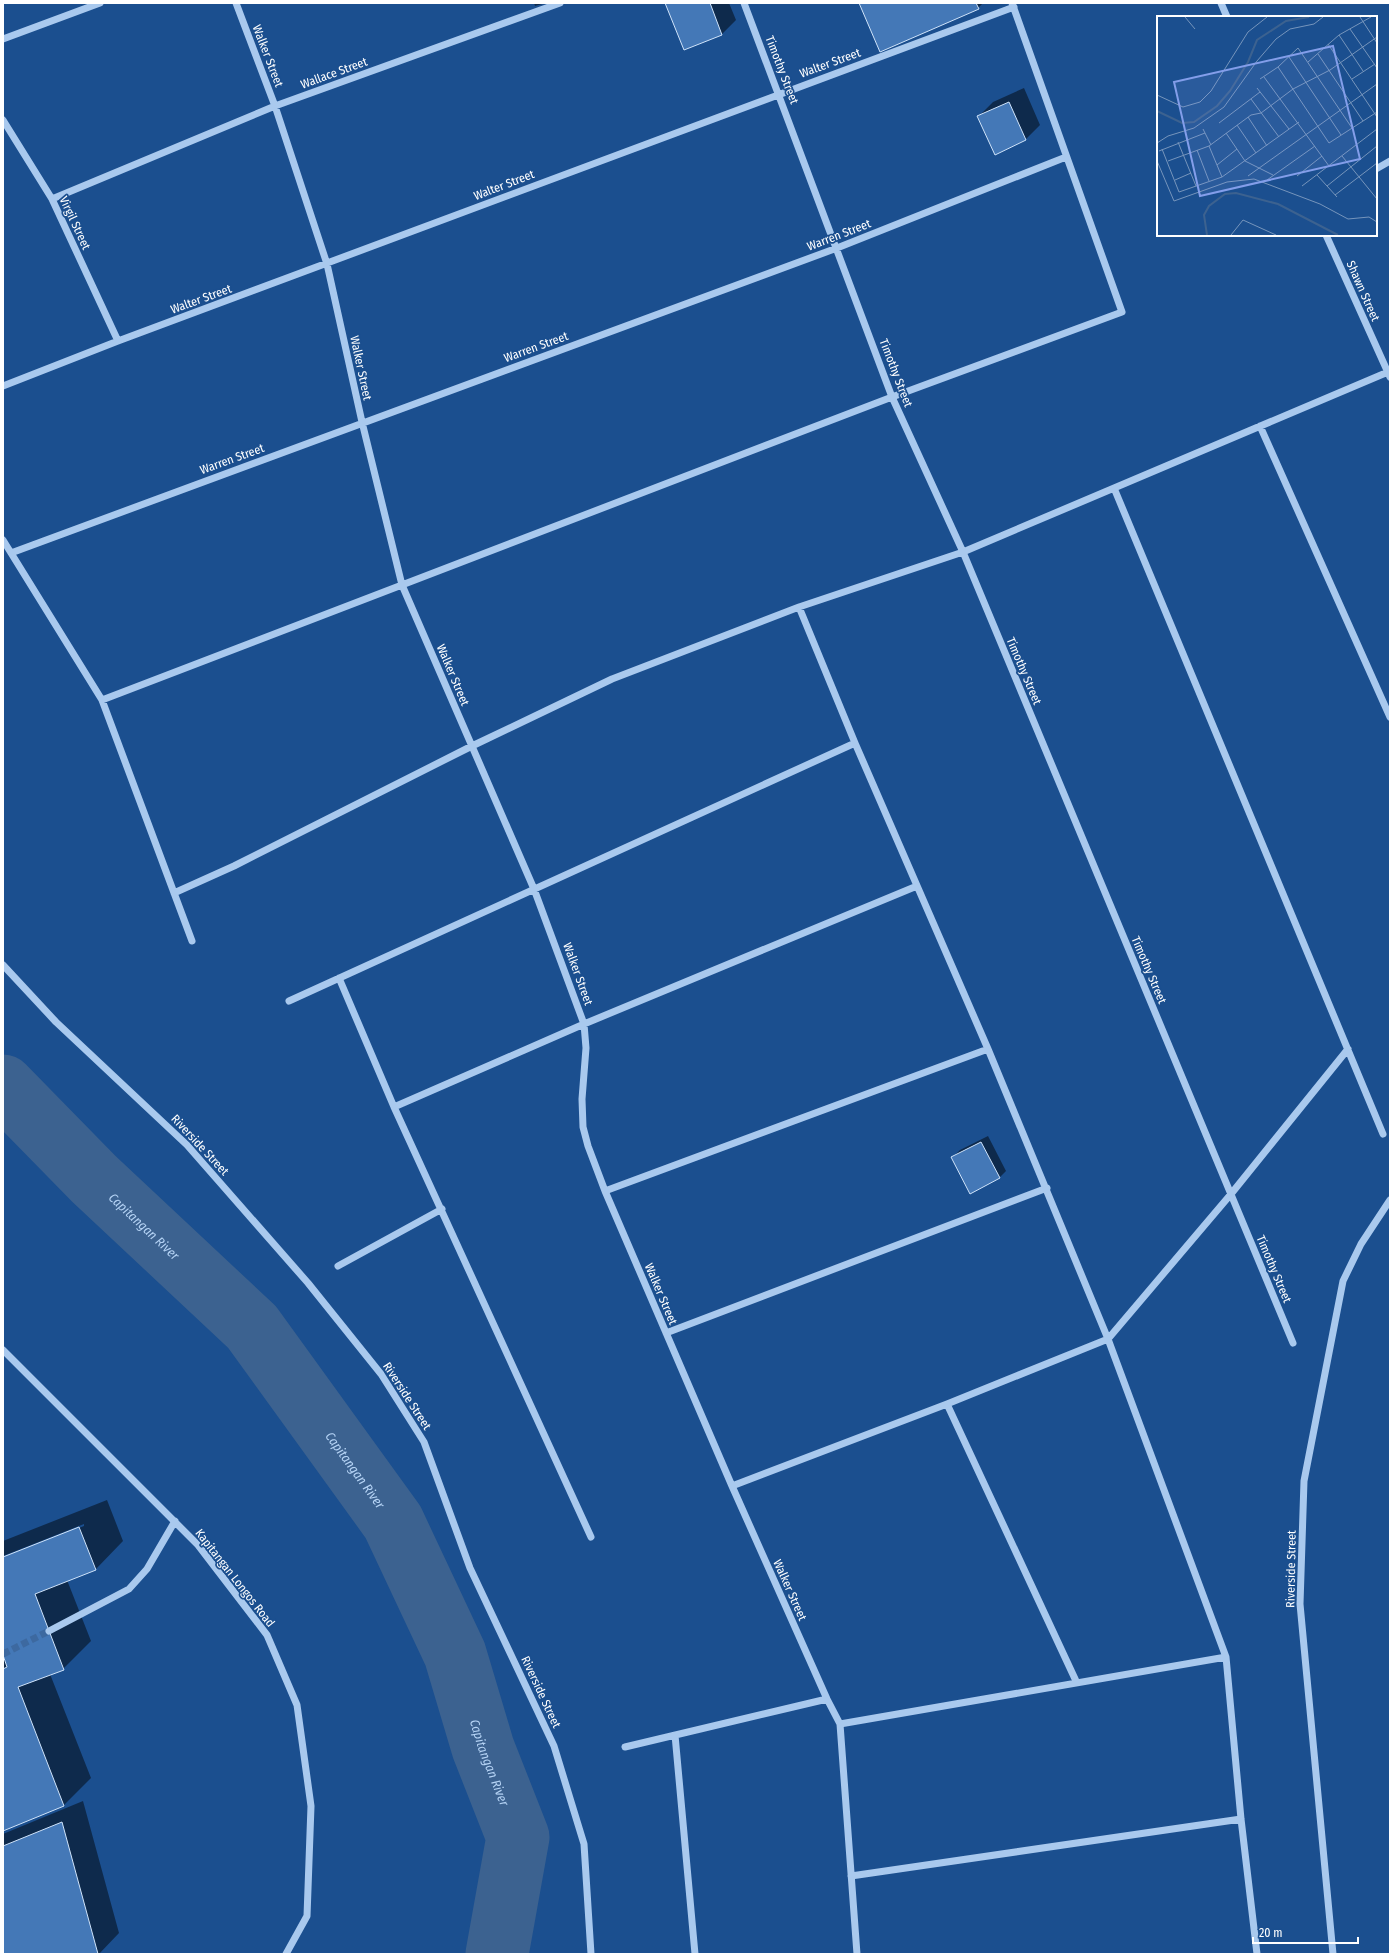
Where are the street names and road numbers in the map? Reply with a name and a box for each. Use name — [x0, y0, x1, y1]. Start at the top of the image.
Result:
street label: Walker Street — [250, 23, 286, 89]
street label: Timothy Street — [763, 34, 801, 106]
street label: Walter Street — [798, 45, 862, 80]
street label: Wallace Street — [299, 54, 369, 92]
street label: Walter Street — [472, 167, 536, 203]
street label: Virgil Street — [57, 194, 93, 252]
street label: Warren Street — [805, 216, 873, 254]
street label: Shawn Street — [1343, 259, 1383, 323]
street label: Walter Street — [169, 281, 233, 316]
street label: Warren Street — [502, 329, 570, 365]
street label: Walker Street — [347, 335, 375, 402]
street label: Timothy Street — [877, 337, 915, 409]
street label: Warren Street — [198, 441, 266, 477]
street label: Timothy Street — [1003, 635, 1045, 707]
street label: Walker Street — [434, 642, 472, 708]
street label: Timothy Street — [1128, 934, 1170, 1006]
street label: Walker Street — [560, 941, 596, 1007]
street label: Riverside Street — [168, 1112, 232, 1178]
street label: Timothy Street — [1253, 1233, 1295, 1305]
street label: Walker Street — [642, 1261, 680, 1327]
street label: Riverside Street — [380, 1360, 434, 1432]
street label: Kapitangan Longos Road — [192, 1526, 278, 1630]
street label: Riverside Street — [1283, 1530, 1299, 1608]
street label: Walker Street — [770, 1557, 810, 1623]
street label: Riverside Street — [518, 1654, 564, 1730]

